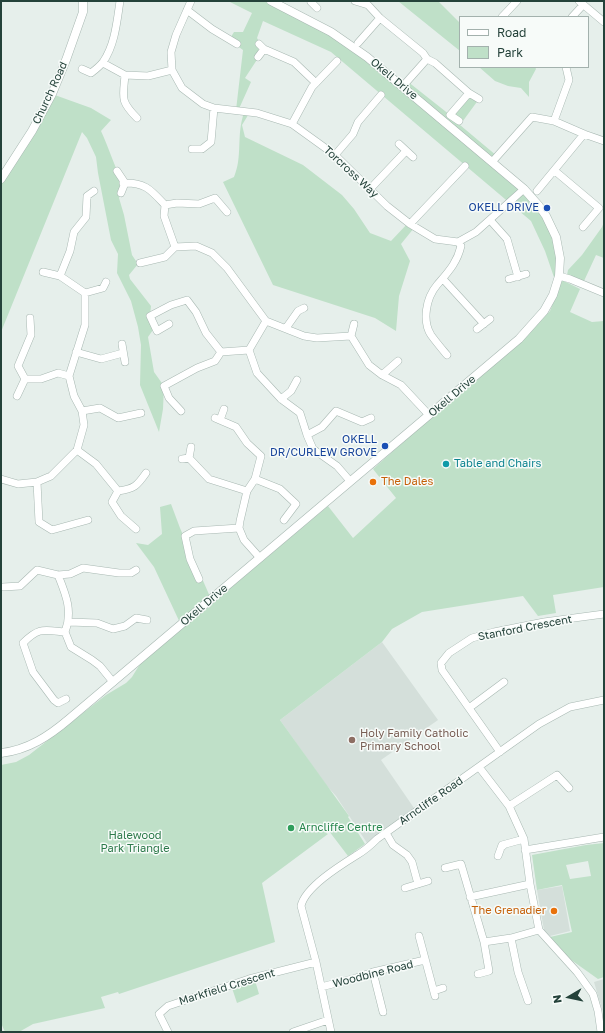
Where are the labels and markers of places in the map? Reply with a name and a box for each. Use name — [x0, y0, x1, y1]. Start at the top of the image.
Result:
place label: OKELL DRIVE — [469, 201, 539, 215]
marker: OKELL DRIVE — [542, 203, 552, 213]
place label: OKELL DR/CURLEW GROVE — [270, 433, 377, 459]
marker: OKELL DR/CURLEW GROVE — [380, 441, 390, 451]
place label: Table and Chairs — [454, 457, 541, 471]
marker: Table and Chairs — [441, 459, 451, 469]
place label: The Dales — [381, 475, 433, 489]
marker: The Dales — [368, 477, 378, 487]
place label: Holy Family Catholic Primary School — [360, 727, 468, 753]
marker: Holy Family Catholic Primary School — [347, 735, 357, 745]
place label: Arncliffe Centre — [299, 821, 383, 835]
marker: Arncliffe Centre — [286, 823, 296, 833]
place label: The Grenadier — [472, 904, 546, 918]
marker: The Grenadier — [549, 906, 559, 916]

